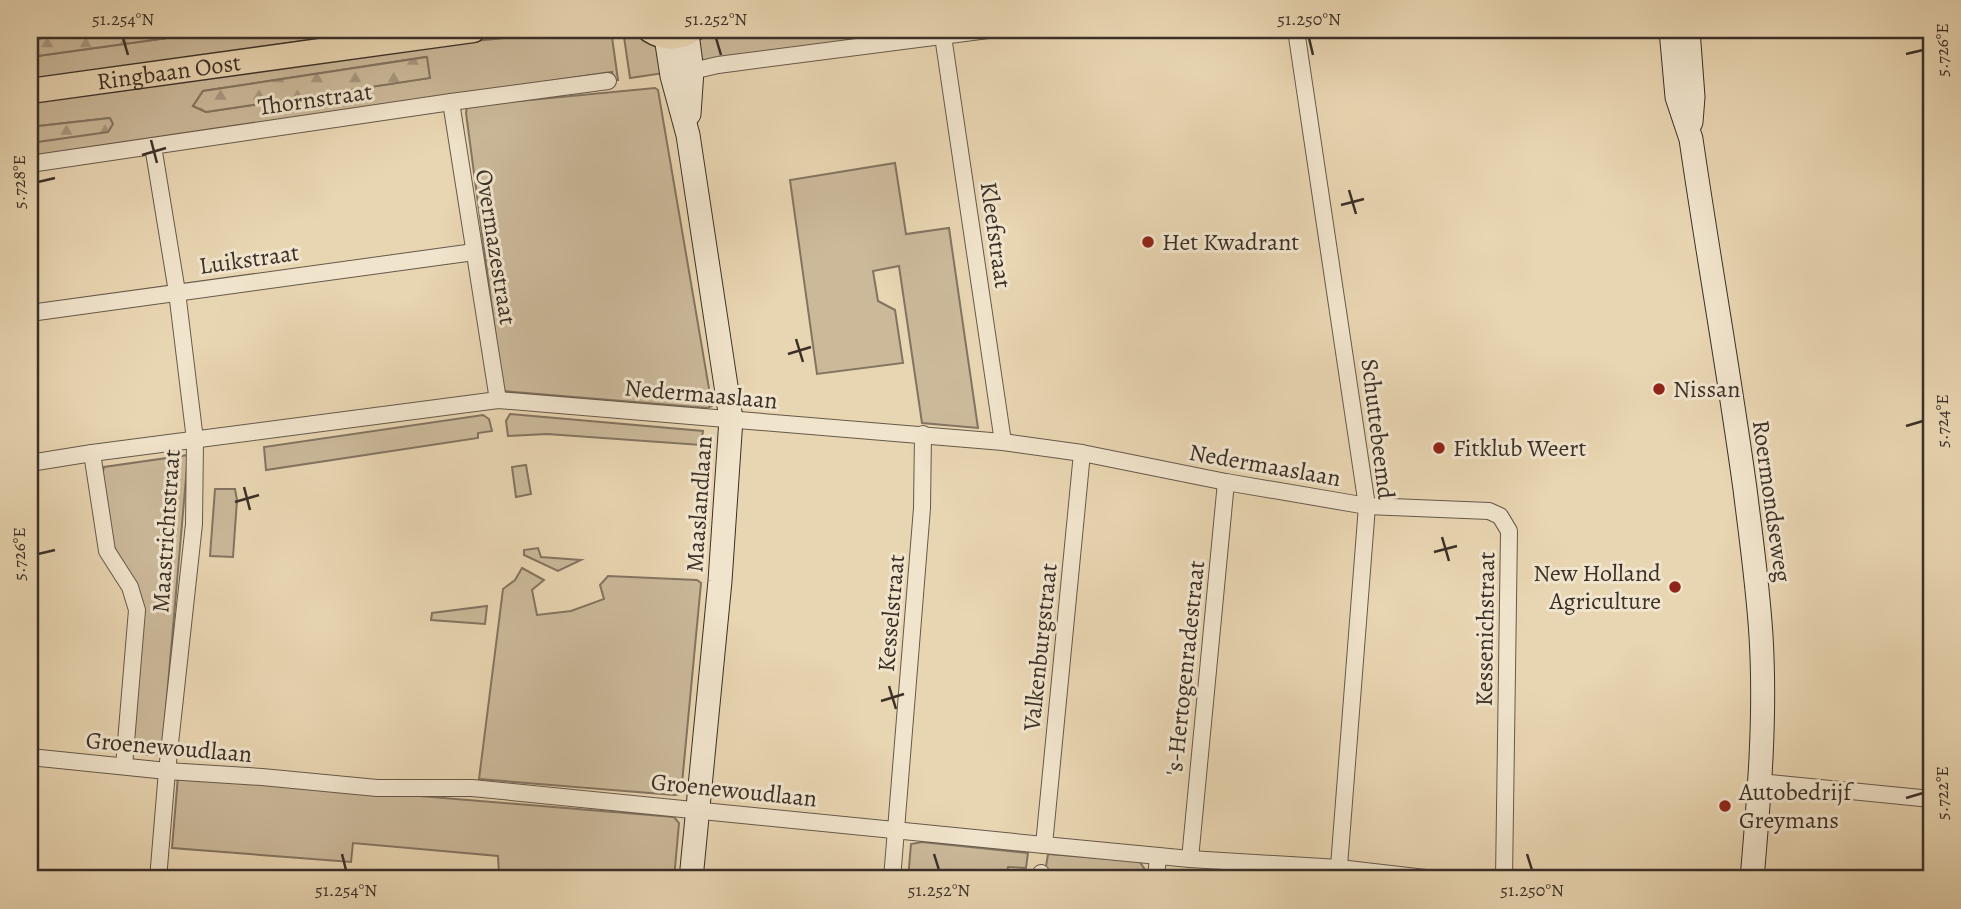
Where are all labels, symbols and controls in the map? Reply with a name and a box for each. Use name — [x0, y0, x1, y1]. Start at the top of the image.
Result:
text: 51.254°N — [92, 7, 154, 31]
text: 51.252°N — [685, 7, 747, 31]
text: 51.250°N — [1277, 7, 1341, 31]
text: 5.726°E — [1930, 23, 1954, 77]
street label: Ringbaan Oost — [95, 46, 243, 98]
street label: Thornstraat — [256, 75, 374, 123]
text: 5.728°E — [7, 155, 31, 209]
street label: Overmazestraat — [468, 167, 524, 327]
street label: Kleefstraat — [973, 180, 1019, 290]
place label: Het Kwadrant — [1162, 226, 1299, 258]
marker: Het Kwadrant — [1140, 234, 1156, 250]
street label: Luikstraat — [197, 236, 301, 282]
street label: Schuttebeemd — [1354, 357, 1403, 501]
street label: Nedermaaslaan — [623, 371, 779, 417]
place label: Nissan — [1673, 373, 1740, 405]
marker: Nissan — [1651, 381, 1667, 397]
text: 5.724°E — [1930, 394, 1954, 448]
street label: Roermondseweg — [1745, 418, 1799, 584]
place label: Fitklub Weert — [1453, 432, 1586, 464]
street label: Maaslandlaan — [678, 435, 720, 573]
street label: Nedermaaslaan — [1187, 436, 1343, 494]
marker: Fitklub Weert — [1431, 440, 1447, 456]
street label: Maastrichtstraat — [144, 448, 188, 614]
text: 5.726°E — [7, 527, 31, 581]
street label: Kessenichstraat — [1468, 551, 1502, 707]
street label: Kesselstraat — [870, 553, 912, 673]
place label: New Holland Agriculture — [1533, 557, 1661, 617]
street label: 's-Hertogenradestraat — [1158, 559, 1212, 777]
street label: Valkenburgstraat — [1015, 562, 1065, 733]
marker: New Holland Agriculture — [1667, 579, 1683, 595]
street label: Groenewoudlaan — [85, 724, 253, 770]
street label: Groenewoudlaan — [649, 765, 819, 815]
text: 5.722°E — [1930, 766, 1954, 820]
place label: Autobedrijf Greymans — [1738, 776, 1854, 836]
marker: Autobedrijf Greymans — [1717, 798, 1733, 814]
text: 51.254°N — [315, 878, 377, 902]
text: 51.252°N — [908, 878, 970, 902]
text: 51.250°N — [1500, 878, 1564, 902]

